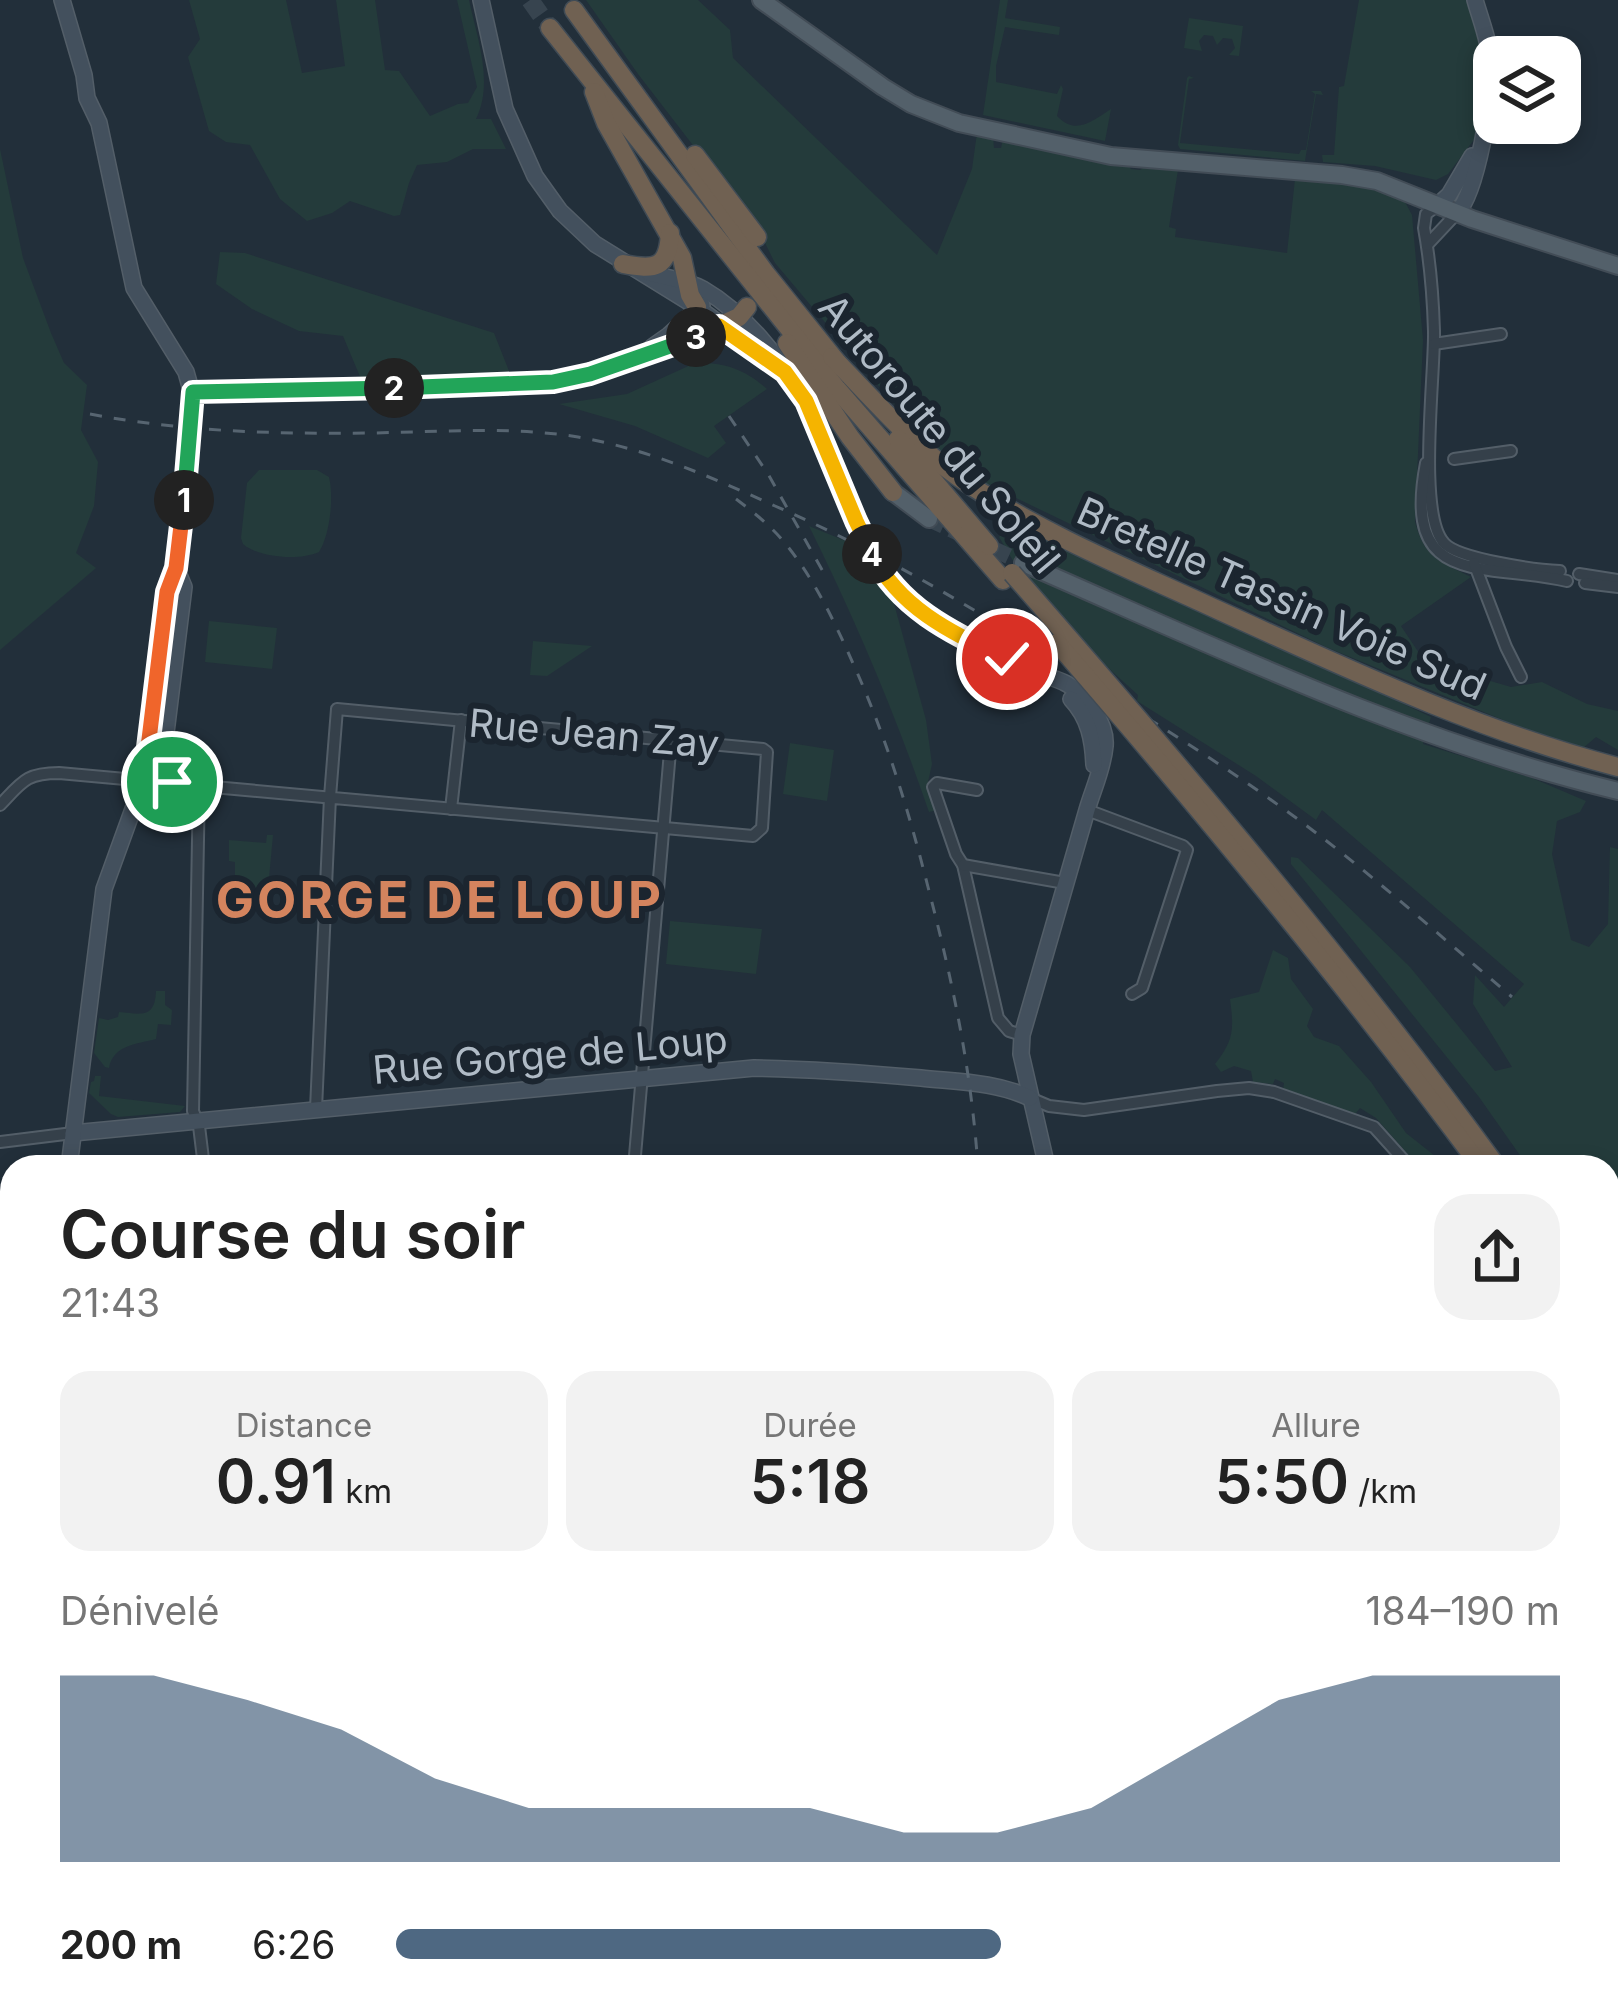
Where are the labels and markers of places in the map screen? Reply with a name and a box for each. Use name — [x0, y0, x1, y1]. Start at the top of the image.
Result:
pin: 3 — [666, 307, 726, 367]
pin: 2 — [364, 358, 424, 418]
pin: 1 — [154, 470, 214, 530]
pin: 4 — [842, 524, 902, 584]
pin — [956, 608, 1058, 710]
pin — [121, 731, 223, 833]

